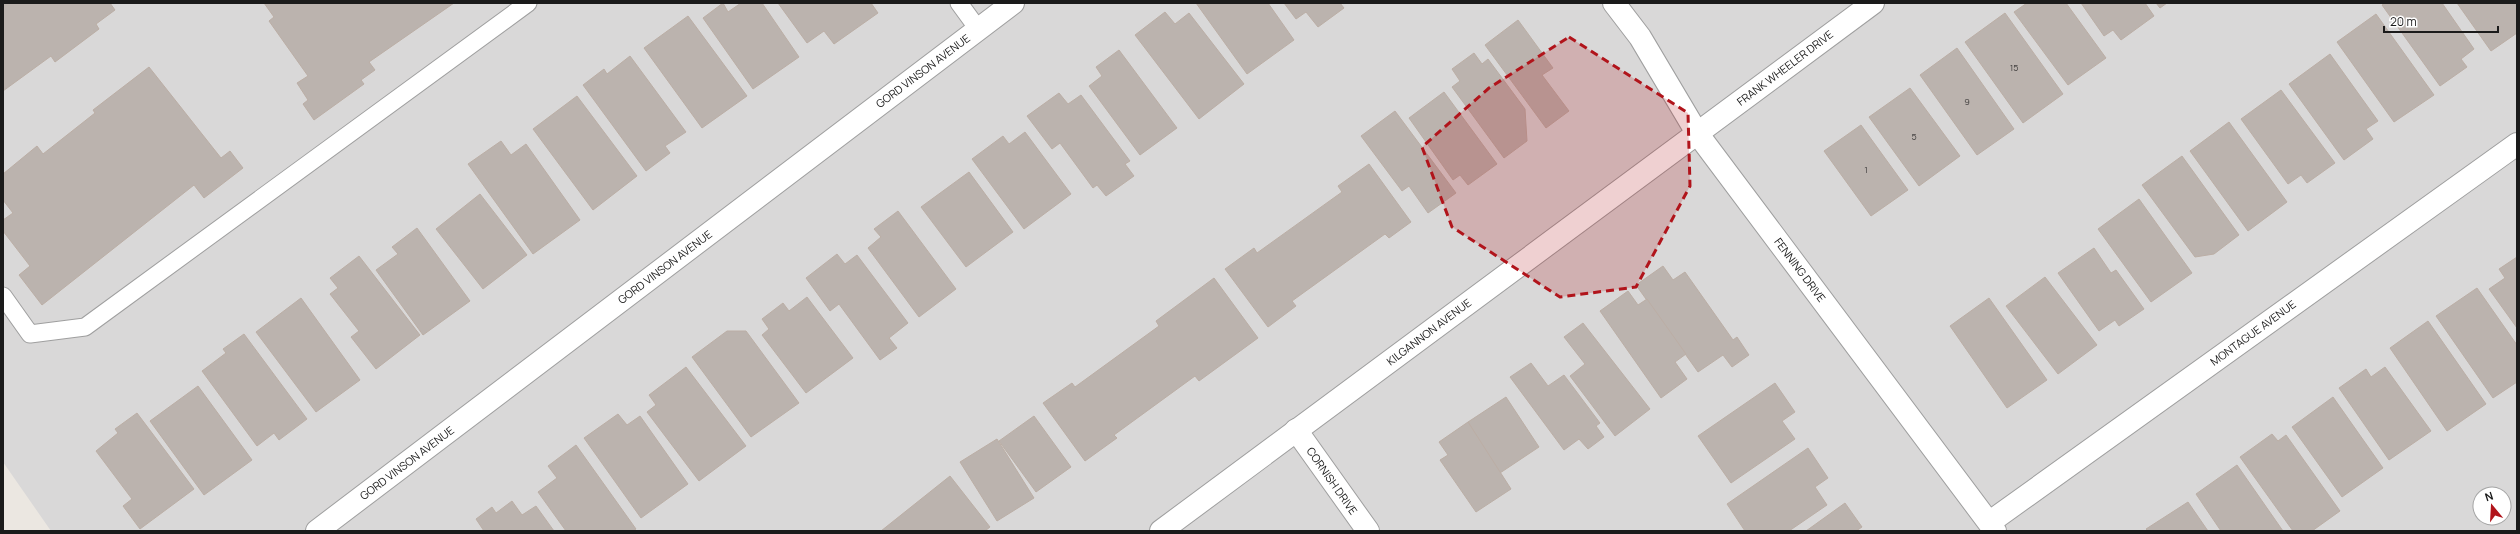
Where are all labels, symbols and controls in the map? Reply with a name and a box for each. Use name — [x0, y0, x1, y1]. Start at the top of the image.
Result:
scale bar — [2384, 8, 2498, 34]
text: 20 m — [2390, 13, 2417, 30]
street label: FRANK WHEELER DRIVE — [1734, 27, 1836, 109]
street label: GORD VINSON AVENUE — [873, 30, 973, 111]
house number: 15 — [2010, 61, 2018, 74]
house number: 9 — [1964, 95, 1970, 108]
house number: 5 — [1911, 130, 1917, 143]
house number: 1 — [1864, 163, 1868, 176]
street label: GORD VINSON AVENUE — [615, 226, 715, 307]
street label: FENNING DRIVE — [1771, 235, 1829, 305]
street label: KILGANNON AVENUE — [1383, 295, 1474, 368]
street label: MONTAGUE AVENUE — [2207, 296, 2299, 369]
street label: GORD VINSON AVENUE — [357, 422, 457, 503]
street label: CORNISH DRIVE — [1304, 444, 1361, 517]
north arrow — [2472, 486, 2512, 526]
text: N — [2483, 488, 2495, 504]

